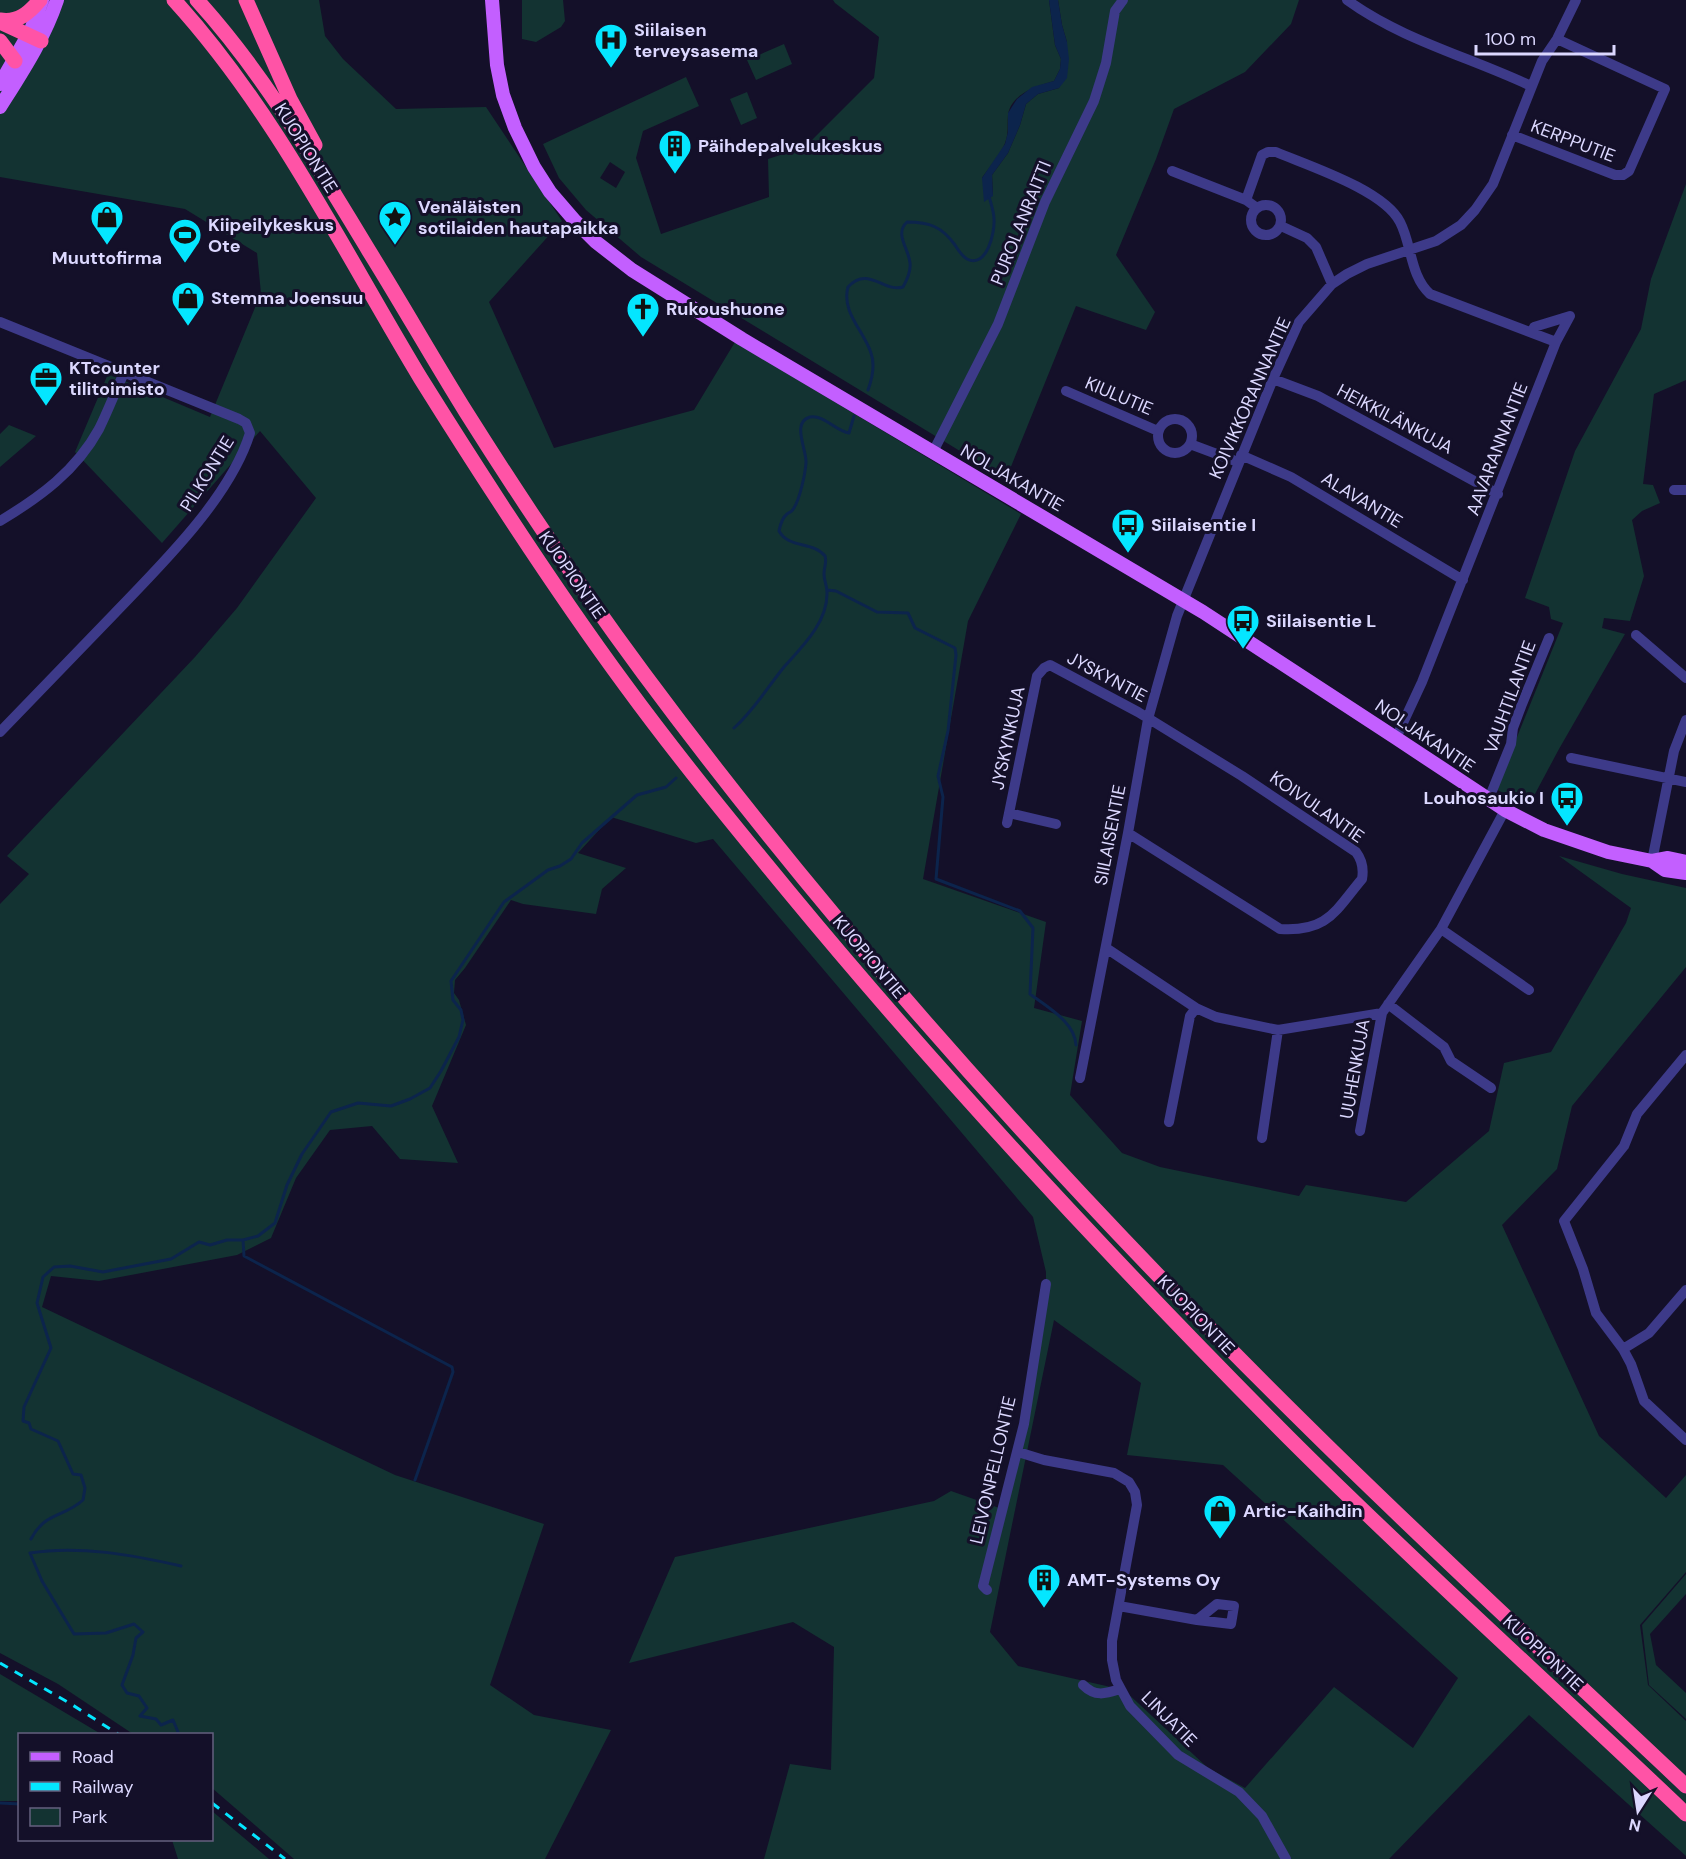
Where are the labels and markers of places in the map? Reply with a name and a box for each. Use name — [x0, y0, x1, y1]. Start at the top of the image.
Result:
place label: Siilaisen terveysasema — [634, 18, 758, 63]
hospital icon: Siilaisen terveysasema — [593, 22, 629, 69]
building icon: Päihdepalvelukeskus — [657, 128, 693, 175]
place label: Päihdepalvelukeskus — [698, 134, 882, 158]
place label: Venäläisten sotilaiden hautapaikka — [418, 195, 619, 240]
shop icon: Muuttofirma — [89, 199, 125, 246]
place icon: Venäläisten sotilaiden hautapaikka — [377, 199, 413, 246]
place label: Kiipeilykeskus Ote — [208, 213, 334, 258]
sports icon: Kiipeilykeskus Ote — [167, 217, 203, 264]
place label: Muuttofirma — [52, 246, 162, 270]
shop icon: Stemma Joensuu — [170, 280, 206, 327]
place label: Stemma Joensuu — [211, 286, 363, 310]
church icon: Rukoushuone — [625, 291, 661, 338]
place label: Rukoushuone — [666, 297, 785, 321]
place label: KTcounter tilitoimisto — [69, 356, 165, 401]
office icon: KTcounter tilitoimisto — [28, 360, 64, 407]
bus stop icon: Siilaisentie I — [1110, 507, 1146, 554]
place label: Siilaisentie I — [1151, 513, 1256, 537]
bus stop icon: Siilaisentie L — [1225, 603, 1261, 650]
place label: Siilaisentie L — [1266, 609, 1376, 633]
bus stop icon: Louhosaukio I — [1549, 780, 1585, 827]
place label: Louhosaukio I — [1424, 786, 1544, 810]
shop icon: Artic-Kaihdin — [1202, 1493, 1238, 1540]
place label: Artic-Kaihdin — [1243, 1499, 1363, 1523]
building icon: AMT-Systems Oy — [1026, 1562, 1062, 1609]
place label: AMT-Systems Oy — [1067, 1568, 1221, 1592]

